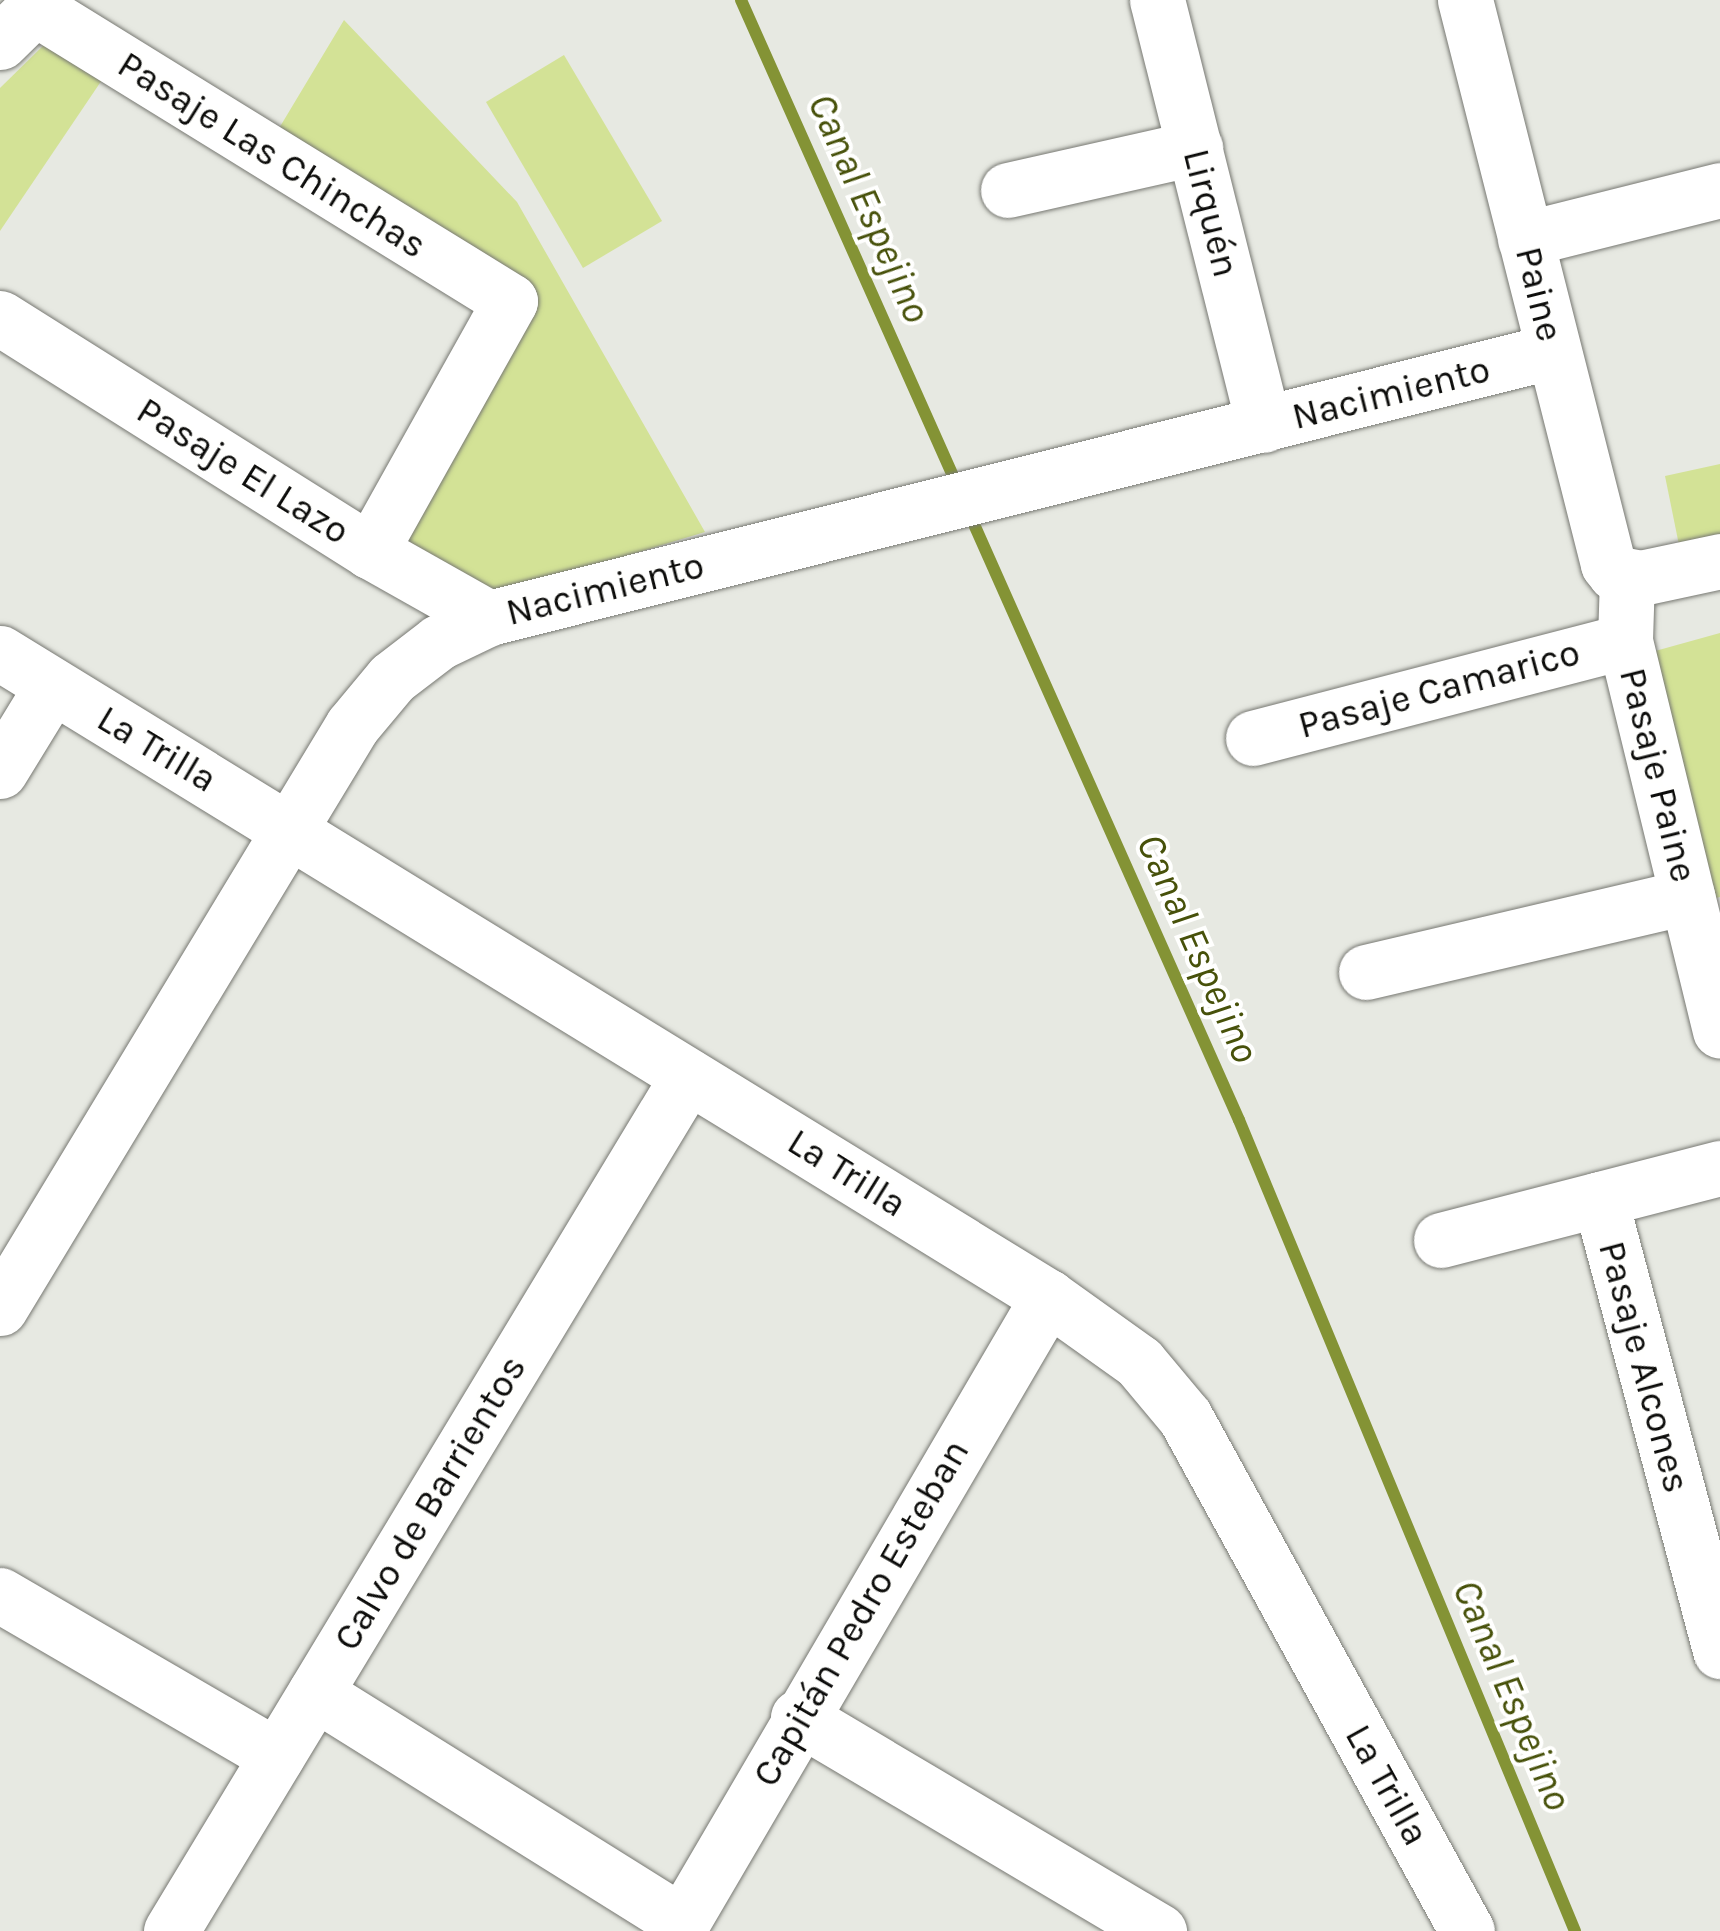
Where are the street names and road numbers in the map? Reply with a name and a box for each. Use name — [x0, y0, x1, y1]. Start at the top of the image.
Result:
street label: Pasaje Las Chinchas — [109, 42, 435, 268]
street label: Lirquén — [1173, 144, 1249, 282]
street label: Paine — [1505, 242, 1573, 346]
street label: Nacimiento — [1287, 346, 1495, 440]
street label: Pasaje El Lazo — [128, 388, 358, 554]
street label: Nacimiento — [501, 542, 709, 636]
street label: Pasaje Camarico — [1293, 630, 1585, 748]
street label: Pasaje Paine — [1609, 663, 1707, 887]
street label: La Trilla — [89, 696, 225, 802]
street label: La Trilla — [779, 1119, 915, 1227]
street label: Pasaje Alcones — [1589, 1236, 1699, 1498]
street label: Calvo de Barrientos — [324, 1347, 536, 1659]
street label: Capitán Pedro Esteban — [743, 1431, 979, 1795]
street label: La Trilla — [1335, 1717, 1439, 1853]

